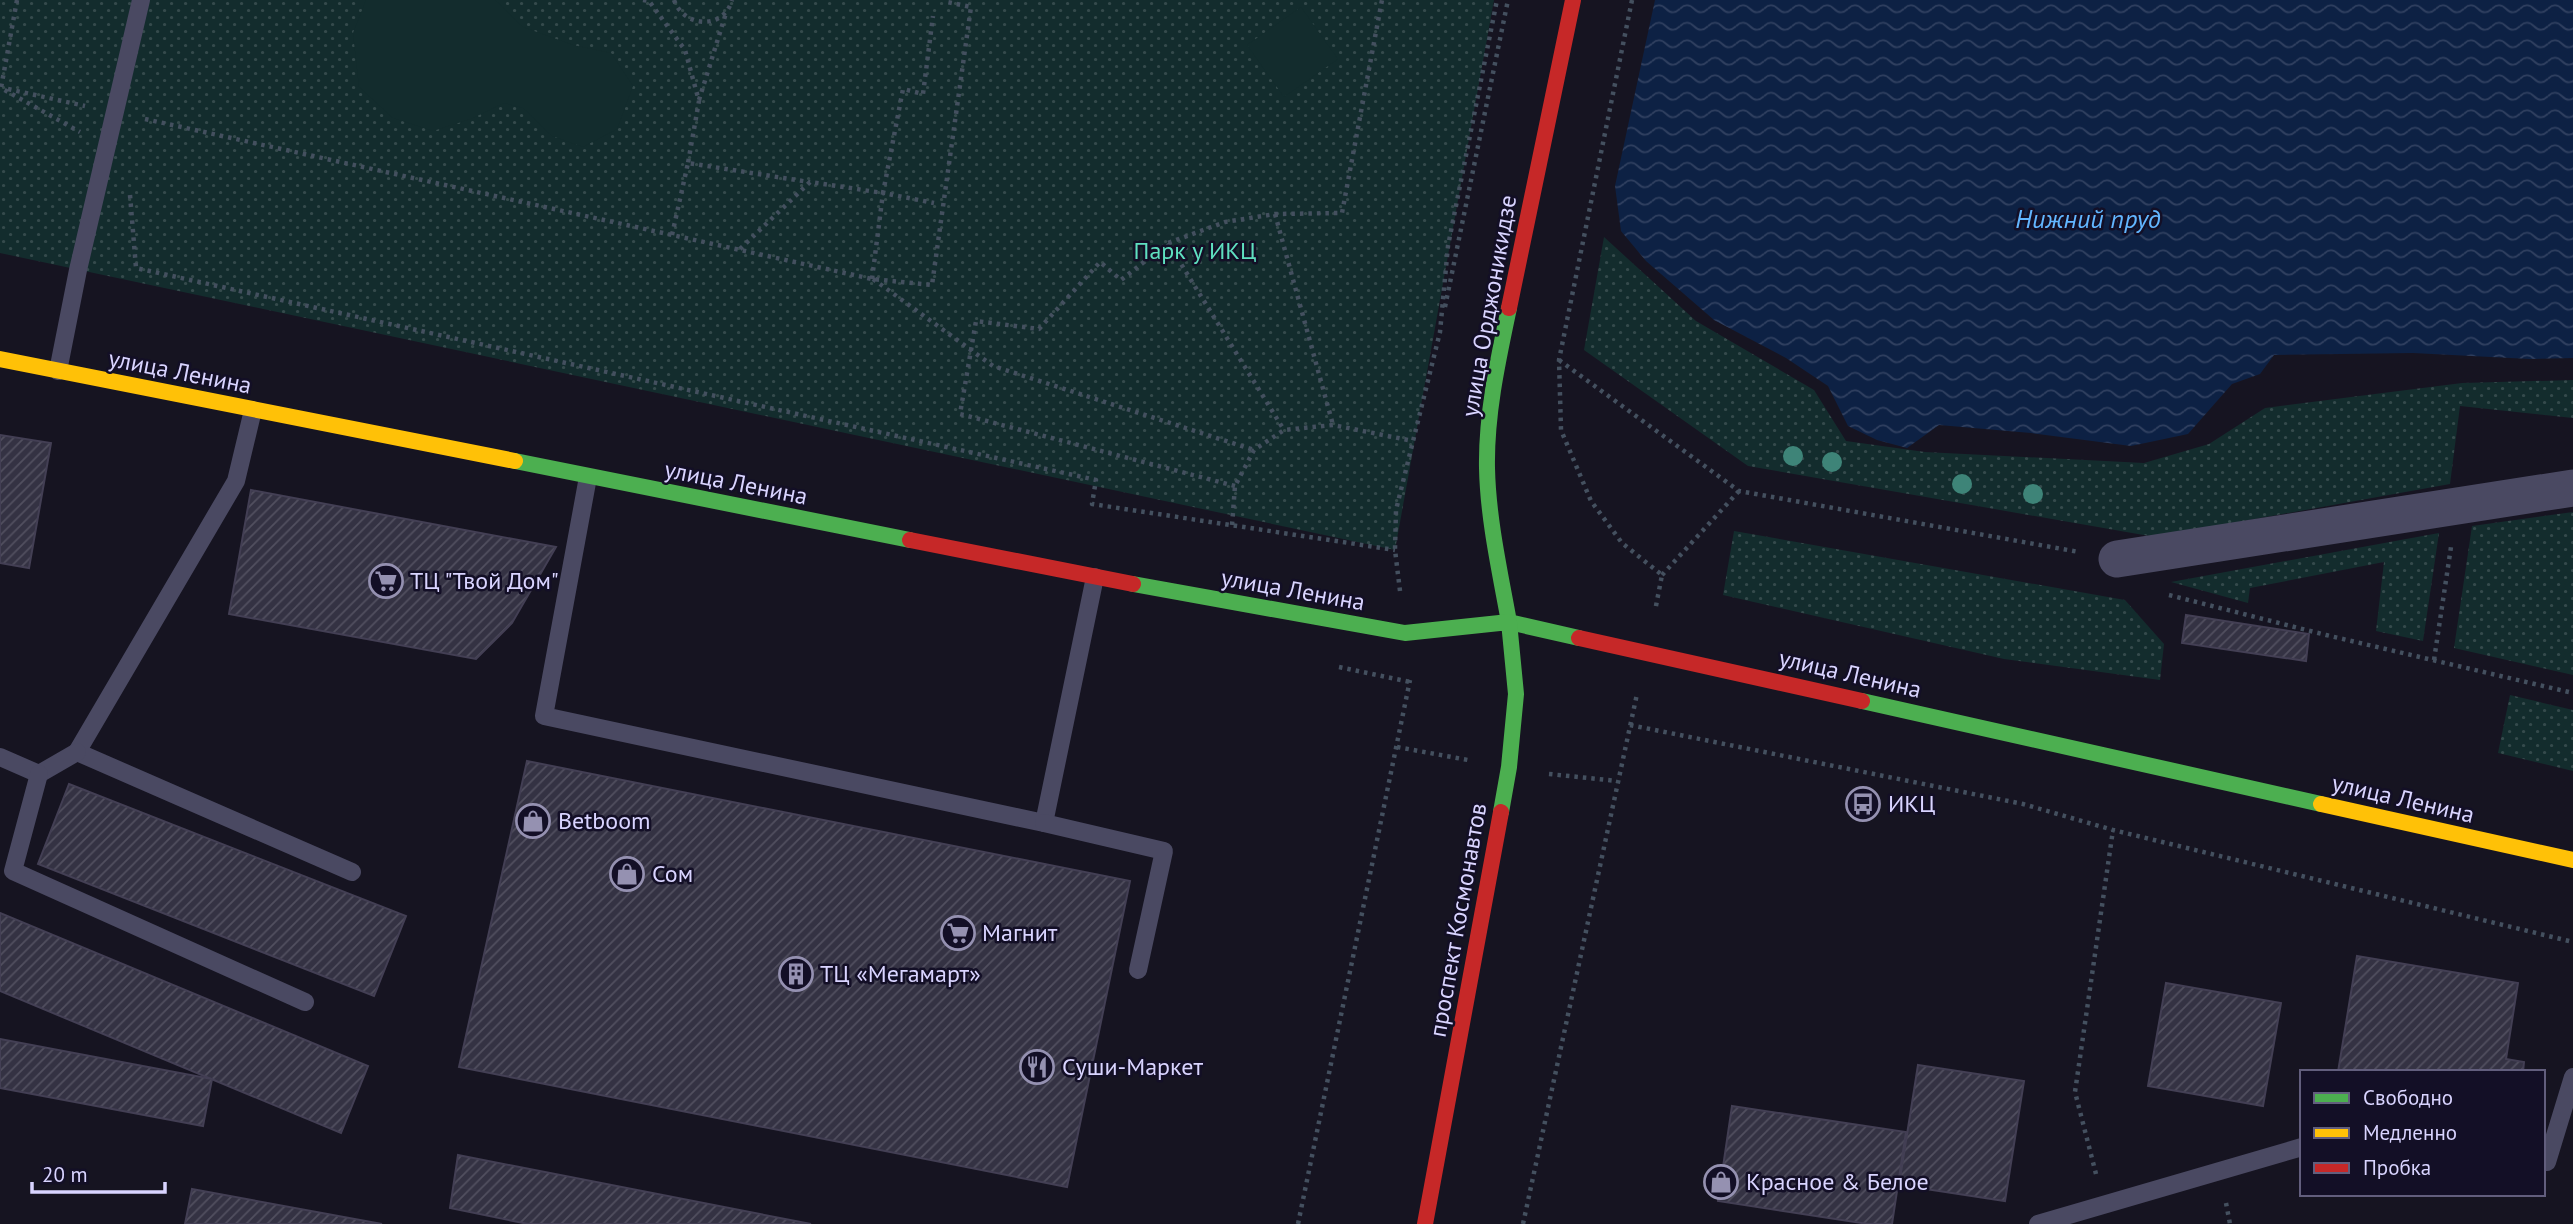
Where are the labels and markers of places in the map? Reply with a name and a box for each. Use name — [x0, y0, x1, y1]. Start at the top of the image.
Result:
supermarket icon: ТЦ "Твой Дом" — [367, 562, 405, 600]
place label: ТЦ "Твой Дом" — [410, 565, 559, 596]
bus stop icon: ИКЦ — [1844, 785, 1882, 823]
place label: ИКЦ — [1888, 788, 1935, 819]
shop icon: Betboom — [514, 802, 552, 840]
place label: Betboom — [558, 805, 651, 836]
shop icon: Сом — [608, 855, 646, 893]
place label: Сом — [652, 858, 693, 889]
supermarket icon: Магнит — [939, 914, 977, 952]
place label: Магнит — [982, 917, 1058, 948]
building icon: ТЦ «Мегамарт» — [777, 955, 815, 993]
place label: ТЦ «Мегамарт» — [820, 958, 981, 989]
restaurant icon: Суши-Маркет — [1018, 1048, 1056, 1086]
place label: Суши-Маркет — [1062, 1051, 1203, 1082]
shop icon: Красное & Белое — [1702, 1163, 1740, 1201]
place label: Красное & Белое — [1746, 1166, 1929, 1197]

